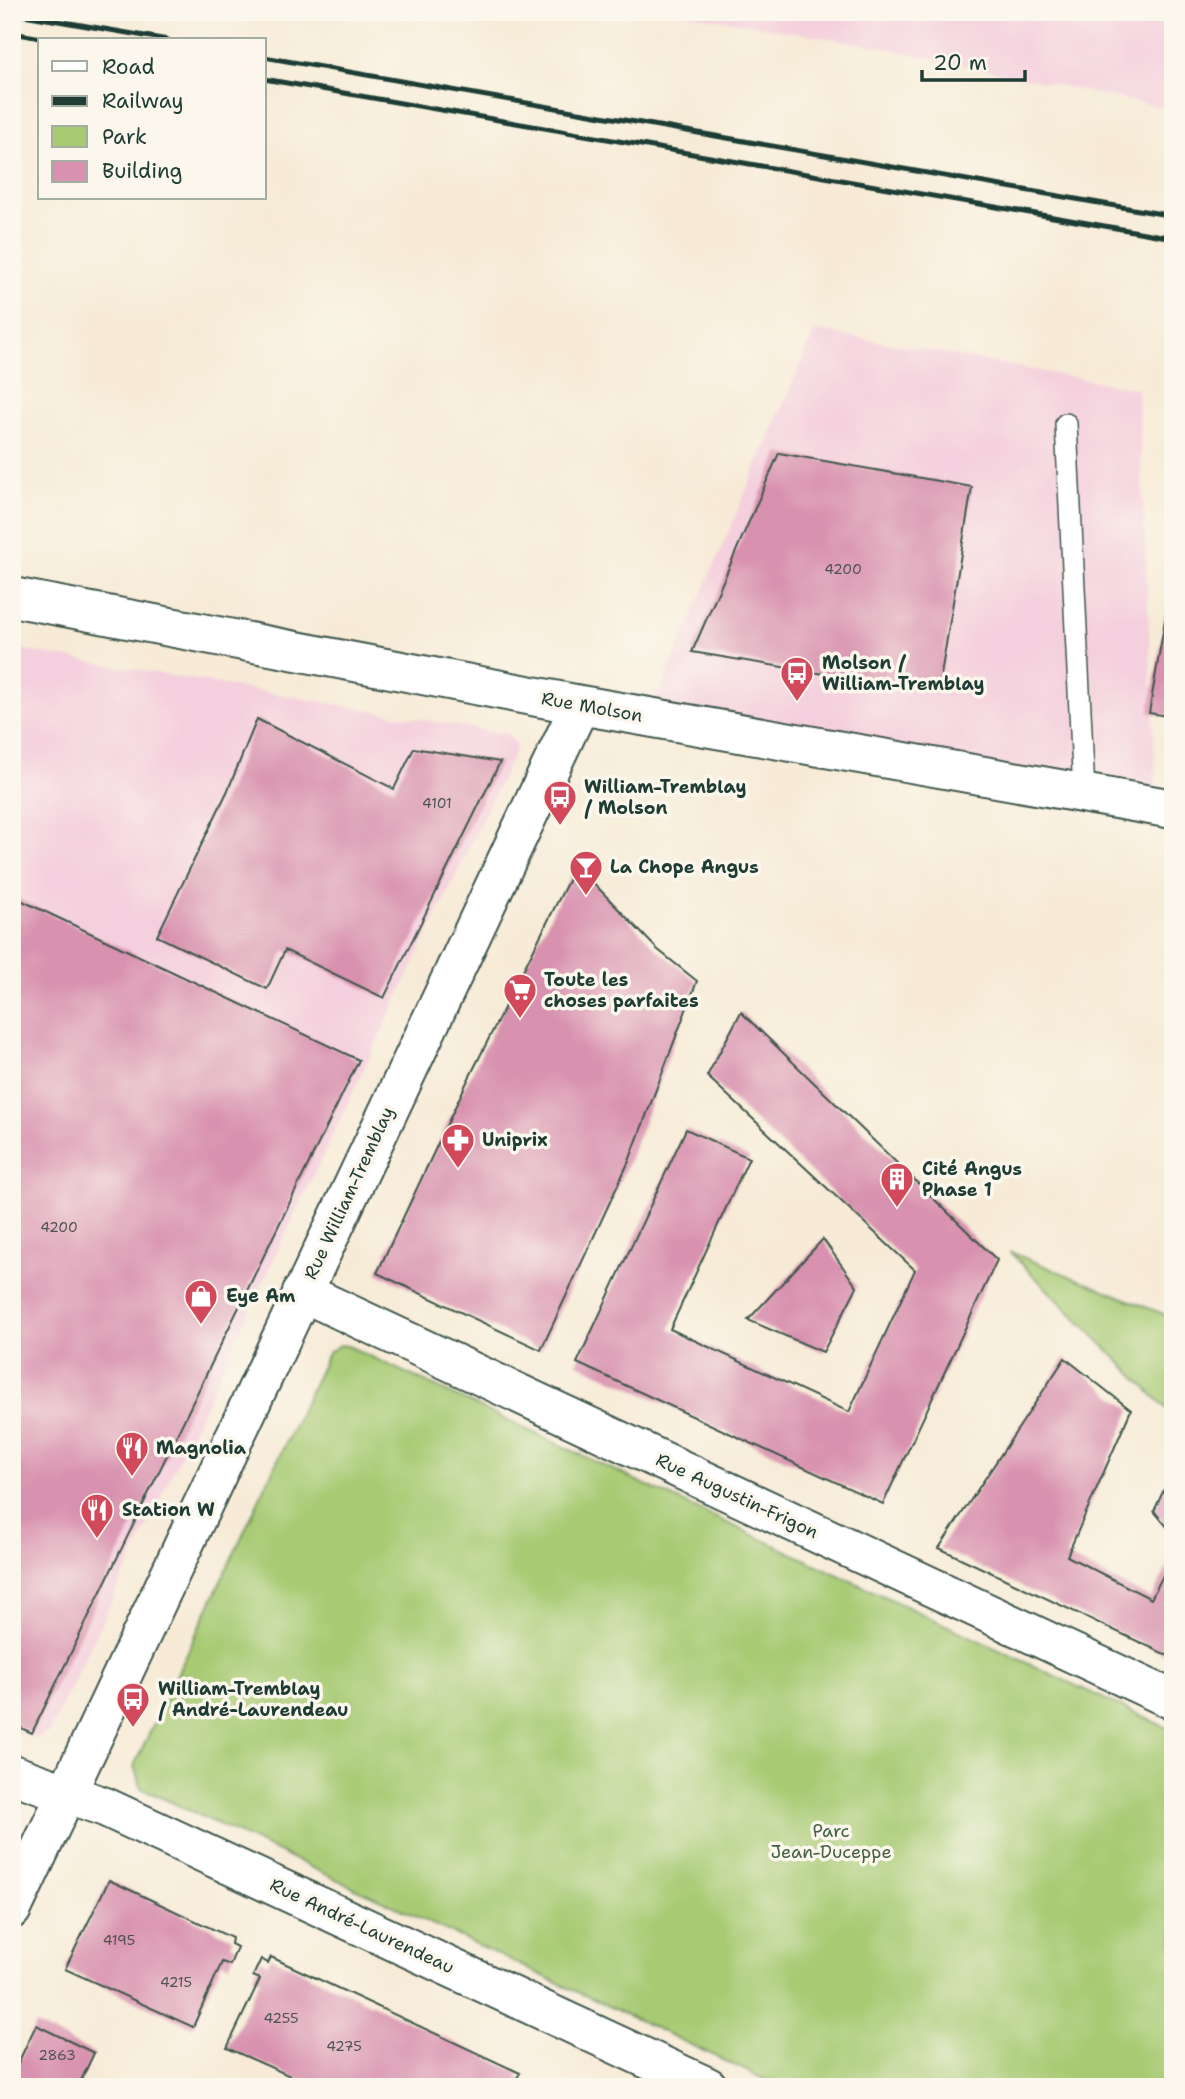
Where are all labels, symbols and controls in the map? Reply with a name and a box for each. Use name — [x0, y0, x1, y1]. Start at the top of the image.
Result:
legend — [38, 38, 266, 200]
scale bar — [922, 38, 1026, 82]
text: 20 m — [933, 49, 987, 77]
text: Road — [102, 53, 155, 81]
text: Railway — [102, 87, 184, 115]
text: Park — [102, 123, 147, 151]
text: Building — [102, 157, 182, 185]
house number: 4200 — [824, 560, 862, 578]
place label: Molson / William-Tremblay — [822, 651, 984, 696]
bus stop icon: Molson / William-Tremblay — [778, 654, 816, 703]
street label: Rue Molson — [539, 686, 645, 728]
place label: William-Tremblay / Molson — [584, 775, 746, 820]
bus stop icon: William-Tremblay / Molson — [541, 778, 579, 827]
house number: 4101 — [422, 794, 452, 812]
bar icon: La Chope Angus — [567, 848, 605, 897]
place label: La Chope Angus — [610, 855, 759, 879]
place label: Toute les choses parfaites — [544, 968, 699, 1013]
supermarket icon: Toute les choses parfaites — [501, 971, 539, 1020]
street label: Rue William-Tremblay — [298, 1103, 400, 1283]
pharmacy icon: Uniprix — [439, 1121, 477, 1170]
place label: Uniprix — [482, 1128, 548, 1152]
place label: Cité Angus Phase 1 — [922, 1157, 1022, 1202]
building icon: Cité Angus Phase 1 — [878, 1160, 916, 1209]
house number: 4200 — [40, 1218, 78, 1236]
shop icon: Eye Am — [182, 1277, 220, 1326]
place label: Eye Am — [226, 1284, 296, 1308]
restaurant icon: Magnolia — [113, 1429, 151, 1478]
place label: Magnolia — [156, 1436, 247, 1460]
street label: Rue Augustin-Frigon — [652, 1448, 822, 1544]
restaurant icon: Station W — [78, 1491, 116, 1540]
place label: Station W — [122, 1498, 215, 1522]
place label: William-Tremblay / André-Laurendeau — [158, 1677, 348, 1722]
bus stop icon: William-Tremblay / André-Laurendeau — [114, 1680, 152, 1729]
park label: Parc Jean-Duceppe — [770, 1819, 892, 1864]
street label: Rue André-Laurendeau — [266, 1873, 458, 1979]
house number: 4195 — [103, 1931, 135, 1949]
house number: 4215 — [160, 1973, 192, 1991]
house number: 4255 — [263, 2009, 299, 2027]
house number: 4275 — [326, 2037, 362, 2055]
house number: 2863 — [38, 2046, 76, 2064]

